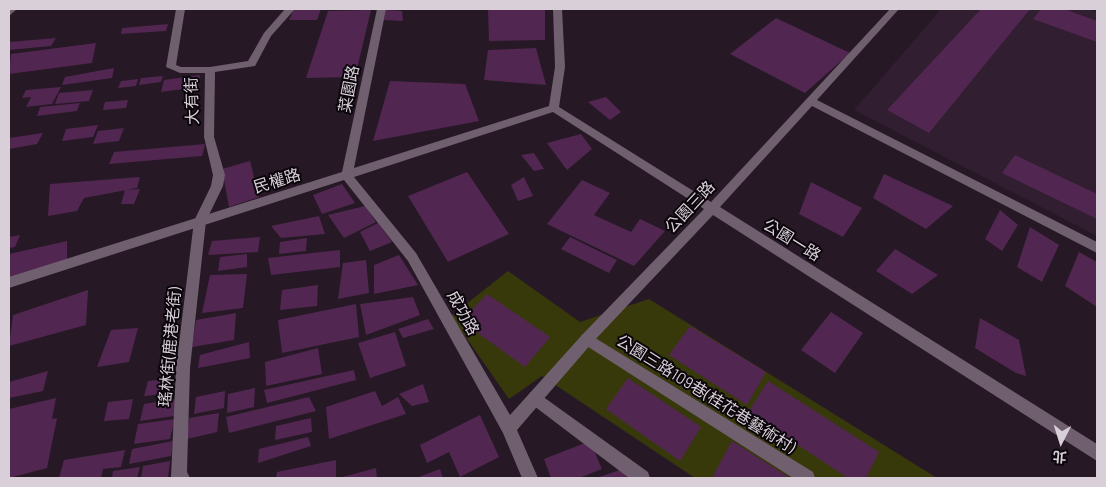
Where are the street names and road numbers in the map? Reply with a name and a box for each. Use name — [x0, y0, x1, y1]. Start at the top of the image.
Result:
street label: 菜園路 — [335, 64, 363, 114]
street label: 大有街 — [182, 77, 202, 125]
street label: 民權路 — [251, 165, 303, 197]
street label: 公園三路 — [661, 177, 719, 237]
street label: 公園一路 — [760, 215, 824, 265]
street label: 瑤林街(鹿港老街) — [155, 286, 185, 408]
street label: 成功路 — [443, 287, 483, 339]
street label: 公園三路109巷(桂花巷藝術村) — [613, 331, 799, 457]

